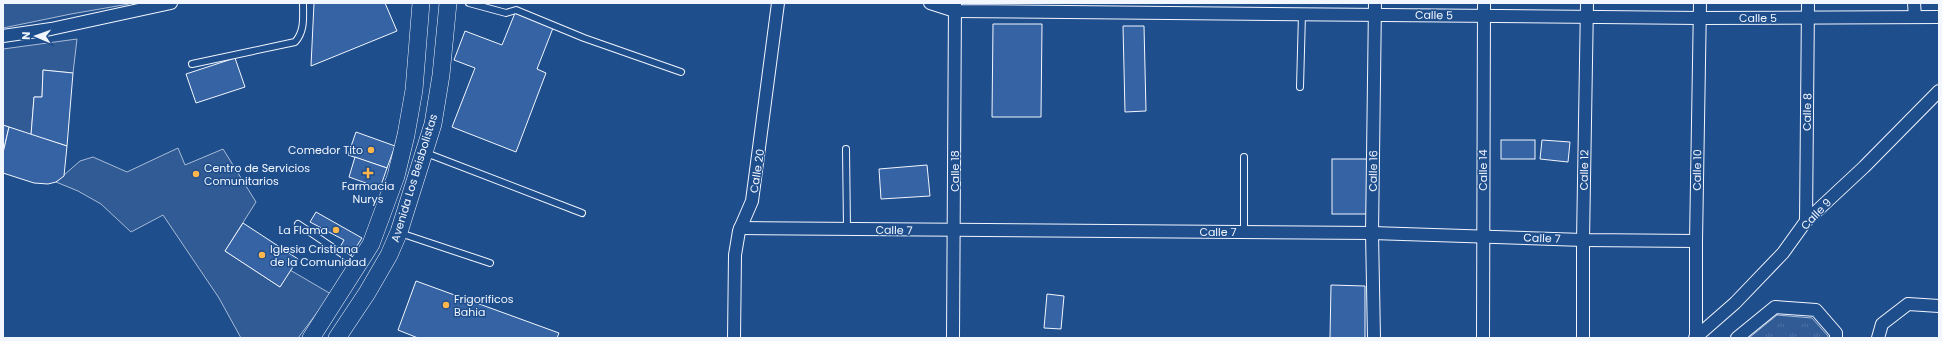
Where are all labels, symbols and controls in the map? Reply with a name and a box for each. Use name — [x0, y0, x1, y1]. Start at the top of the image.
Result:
street label: Calle 5 — [1415, 7, 1453, 23]
street label: Calle 5 — [1739, 10, 1777, 26]
north arrow — [16, 16, 56, 56]
text: N — [18, 31, 34, 40]
street label: Calle 8 — [1799, 93, 1815, 131]
street label: Avenida Los Beisbolistas — [387, 112, 441, 244]
place label: Comedor Tito — [288, 142, 363, 158]
marker: Comedor Tito — [366, 145, 376, 155]
street label: Calle 20 — [746, 148, 768, 194]
street label: Calle 14 — [1475, 149, 1491, 191]
street label: Calle 12 — [1576, 149, 1592, 191]
street label: Calle 10 — [1689, 149, 1705, 191]
street label: Calle 18 — [947, 150, 963, 192]
street label: Calle 16 — [1365, 150, 1381, 192]
place label: Centro de Servicios Comunitarios — [204, 160, 310, 189]
marker: Farmacia Nurys — [363, 168, 373, 178]
marker: Centro de Servicios Comunitarios — [191, 169, 201, 179]
place label: Farmacia Nurys — [342, 178, 394, 207]
street label: Calle 9 — [1797, 195, 1835, 233]
place label: La Flama — [278, 222, 328, 238]
street label: Calle 7 — [875, 222, 913, 238]
street label: Calle 7 — [1199, 224, 1237, 240]
marker: La Flama — [331, 225, 341, 235]
street label: Calle 7 — [1523, 229, 1561, 247]
place label: Iglesia Cristiana de la Comunidad — [270, 241, 366, 270]
marker: Iglesia Cristiana de la Comunidad — [257, 250, 267, 260]
place label: Frigorificos Bahia — [454, 291, 514, 320]
marker: Frigorificos Bahia — [441, 300, 451, 310]

